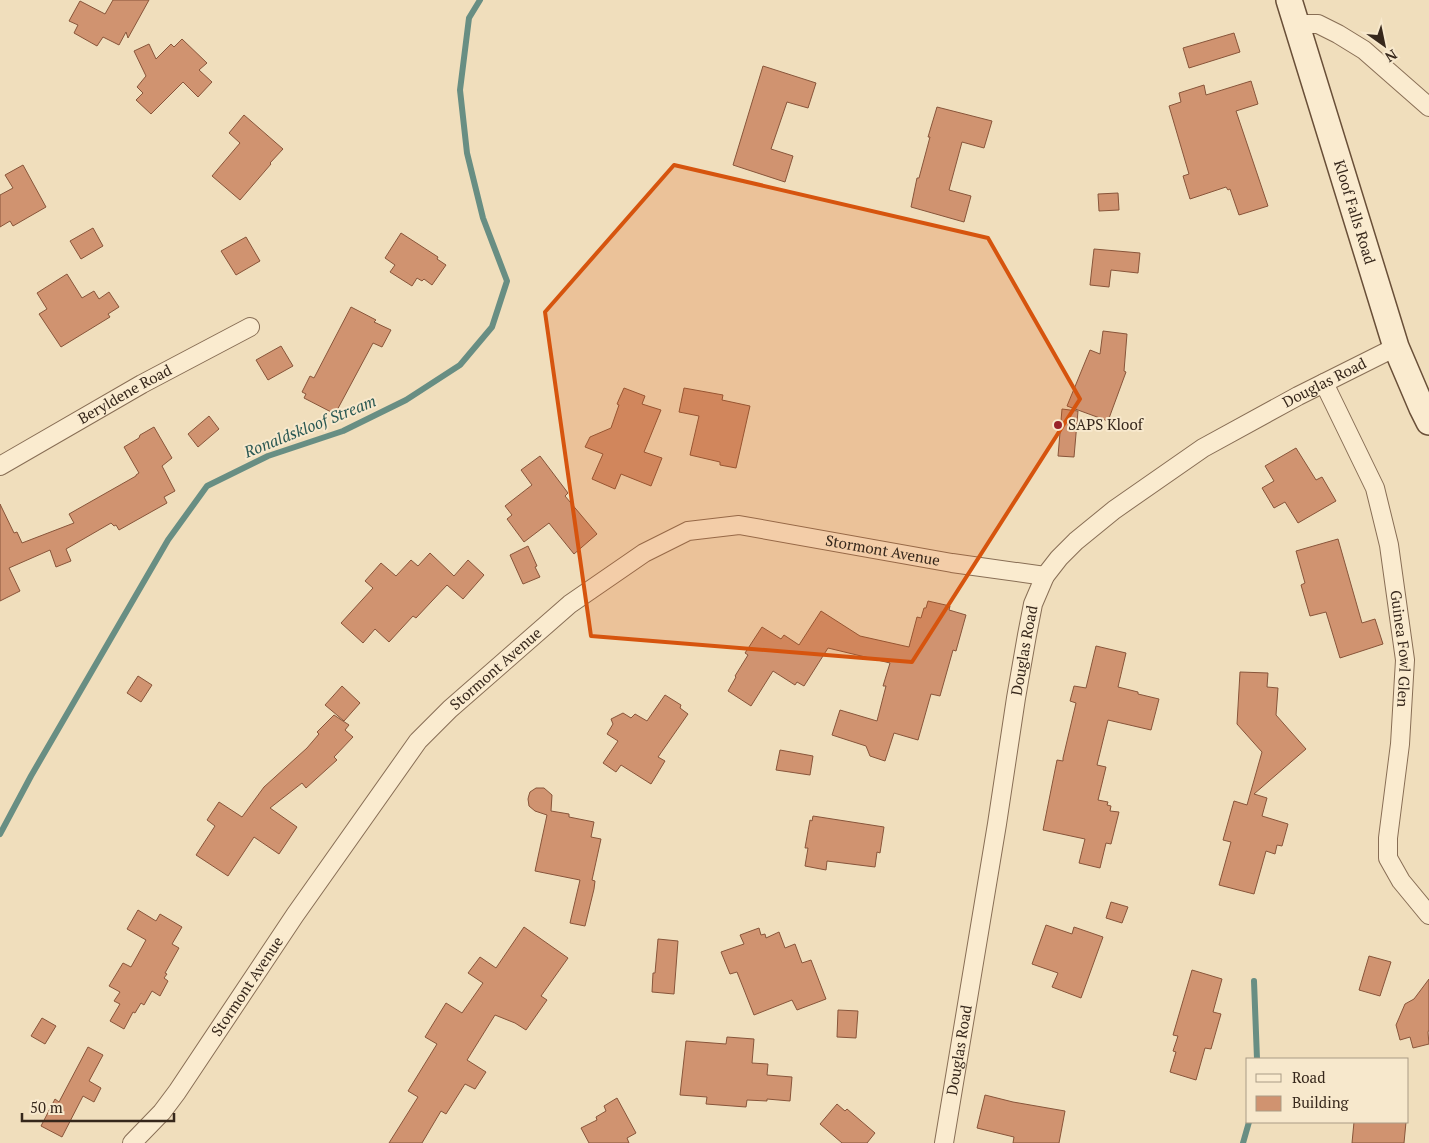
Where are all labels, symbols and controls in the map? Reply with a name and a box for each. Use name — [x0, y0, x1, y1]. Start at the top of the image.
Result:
north arrow — [1359, 20, 1409, 70]
text: N — [1381, 45, 1401, 67]
street label: Kloof Falls Road — [1330, 157, 1381, 266]
street label: Douglas Road — [1279, 353, 1369, 412]
street label: Beryldene Road — [74, 359, 175, 428]
water label: Ronaldskloof Stream — [240, 389, 379, 463]
place label: SAPS Kloof — [1068, 414, 1144, 434]
marker: SAPS Kloof — [1052, 419, 1064, 431]
street label: Stormont Avenue — [824, 530, 942, 570]
street label: Guinea Fowl Glen — [1386, 589, 1416, 708]
street label: Douglas Road — [1006, 604, 1042, 697]
street label: Stormont Avenue — [445, 623, 545, 714]
street label: Stormont Avenue — [206, 932, 287, 1040]
street label: Douglas Road — [941, 1003, 976, 1097]
legend — [1246, 1058, 1409, 1123]
text: Road — [1292, 1067, 1325, 1087]
scale bar — [22, 1090, 175, 1122]
text: Building — [1292, 1092, 1350, 1112]
text: 50 m — [30, 1097, 63, 1117]

